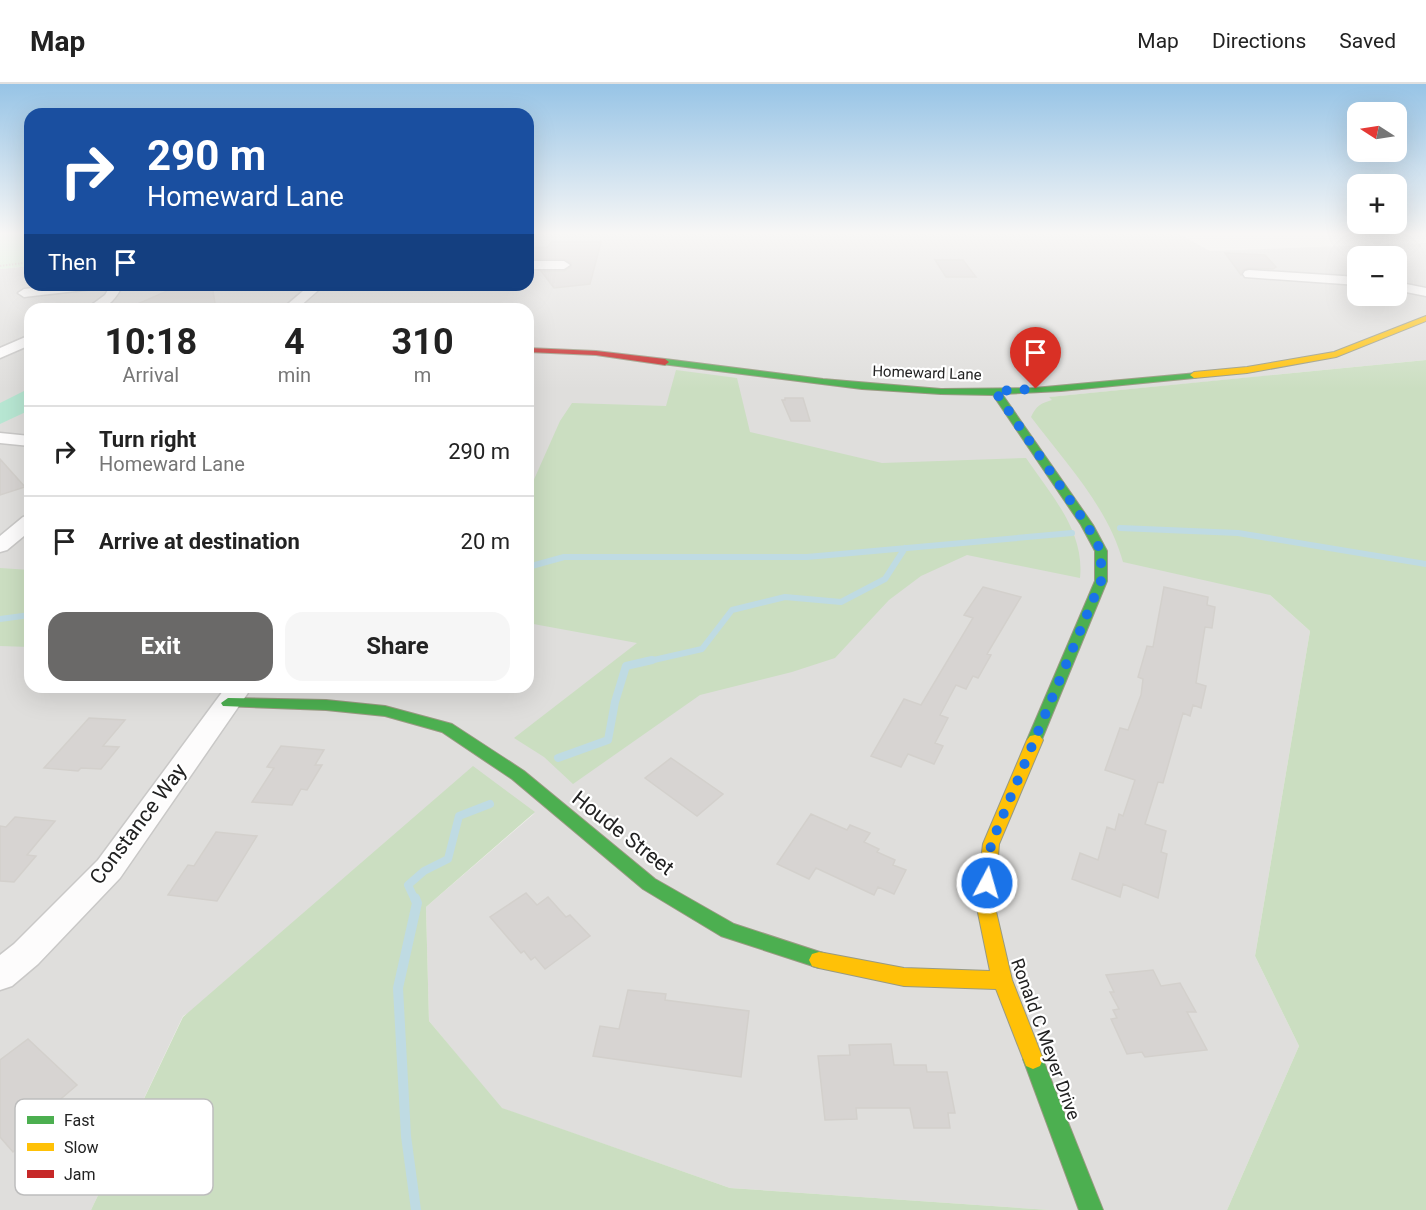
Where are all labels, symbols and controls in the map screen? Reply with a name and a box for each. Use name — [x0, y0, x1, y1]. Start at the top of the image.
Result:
text: Map — [30, 25, 85, 58]
text: Map — [1137, 29, 1179, 53]
text: Directions — [1212, 29, 1306, 53]
text: Saved — [1339, 29, 1396, 53]
north arrow — [1347, 102, 1407, 162]
map controls — [1347, 102, 1407, 306]
text: 290 m — [147, 131, 266, 180]
icon: right — [48, 132, 126, 210]
button: + — [1347, 174, 1407, 234]
text: Homeward Lane — [147, 181, 344, 213]
icon: arrive — [109, 246, 142, 279]
button: − — [1347, 246, 1407, 306]
text: Then — [48, 250, 97, 275]
text: 10:18 — [104, 321, 197, 363]
text: 4 — [284, 321, 305, 363]
text: 310 — [392, 321, 454, 363]
pin — [1010, 327, 1061, 389]
icon: arrive — [1019, 336, 1052, 369]
street label: Homeward Lane — [872, 362, 982, 384]
text: Arrival — [122, 363, 179, 387]
text: min — [278, 363, 311, 387]
text: m — [414, 363, 431, 387]
text: Turn right — [99, 427, 196, 452]
icon: right — [48, 435, 81, 468]
text: 290 m — [448, 439, 510, 464]
text: Homeward Lane — [99, 452, 245, 476]
icon: arrive — [48, 525, 81, 558]
text: Arrive at destination — [99, 529, 300, 554]
text: 20 m — [461, 529, 510, 554]
button: Exit — [48, 612, 273, 681]
button: Share — [285, 612, 510, 681]
street label: Constance Way — [85, 759, 191, 889]
street label: Houde Street — [567, 786, 679, 880]
position arrow — [955, 851, 1019, 915]
street label: Ronald C Meyer Drive — [1007, 955, 1085, 1123]
legend — [15, 1099, 213, 1195]
text: Fast — [64, 1111, 95, 1130]
text: Slow — [64, 1138, 99, 1157]
text: Jam — [64, 1165, 96, 1184]

